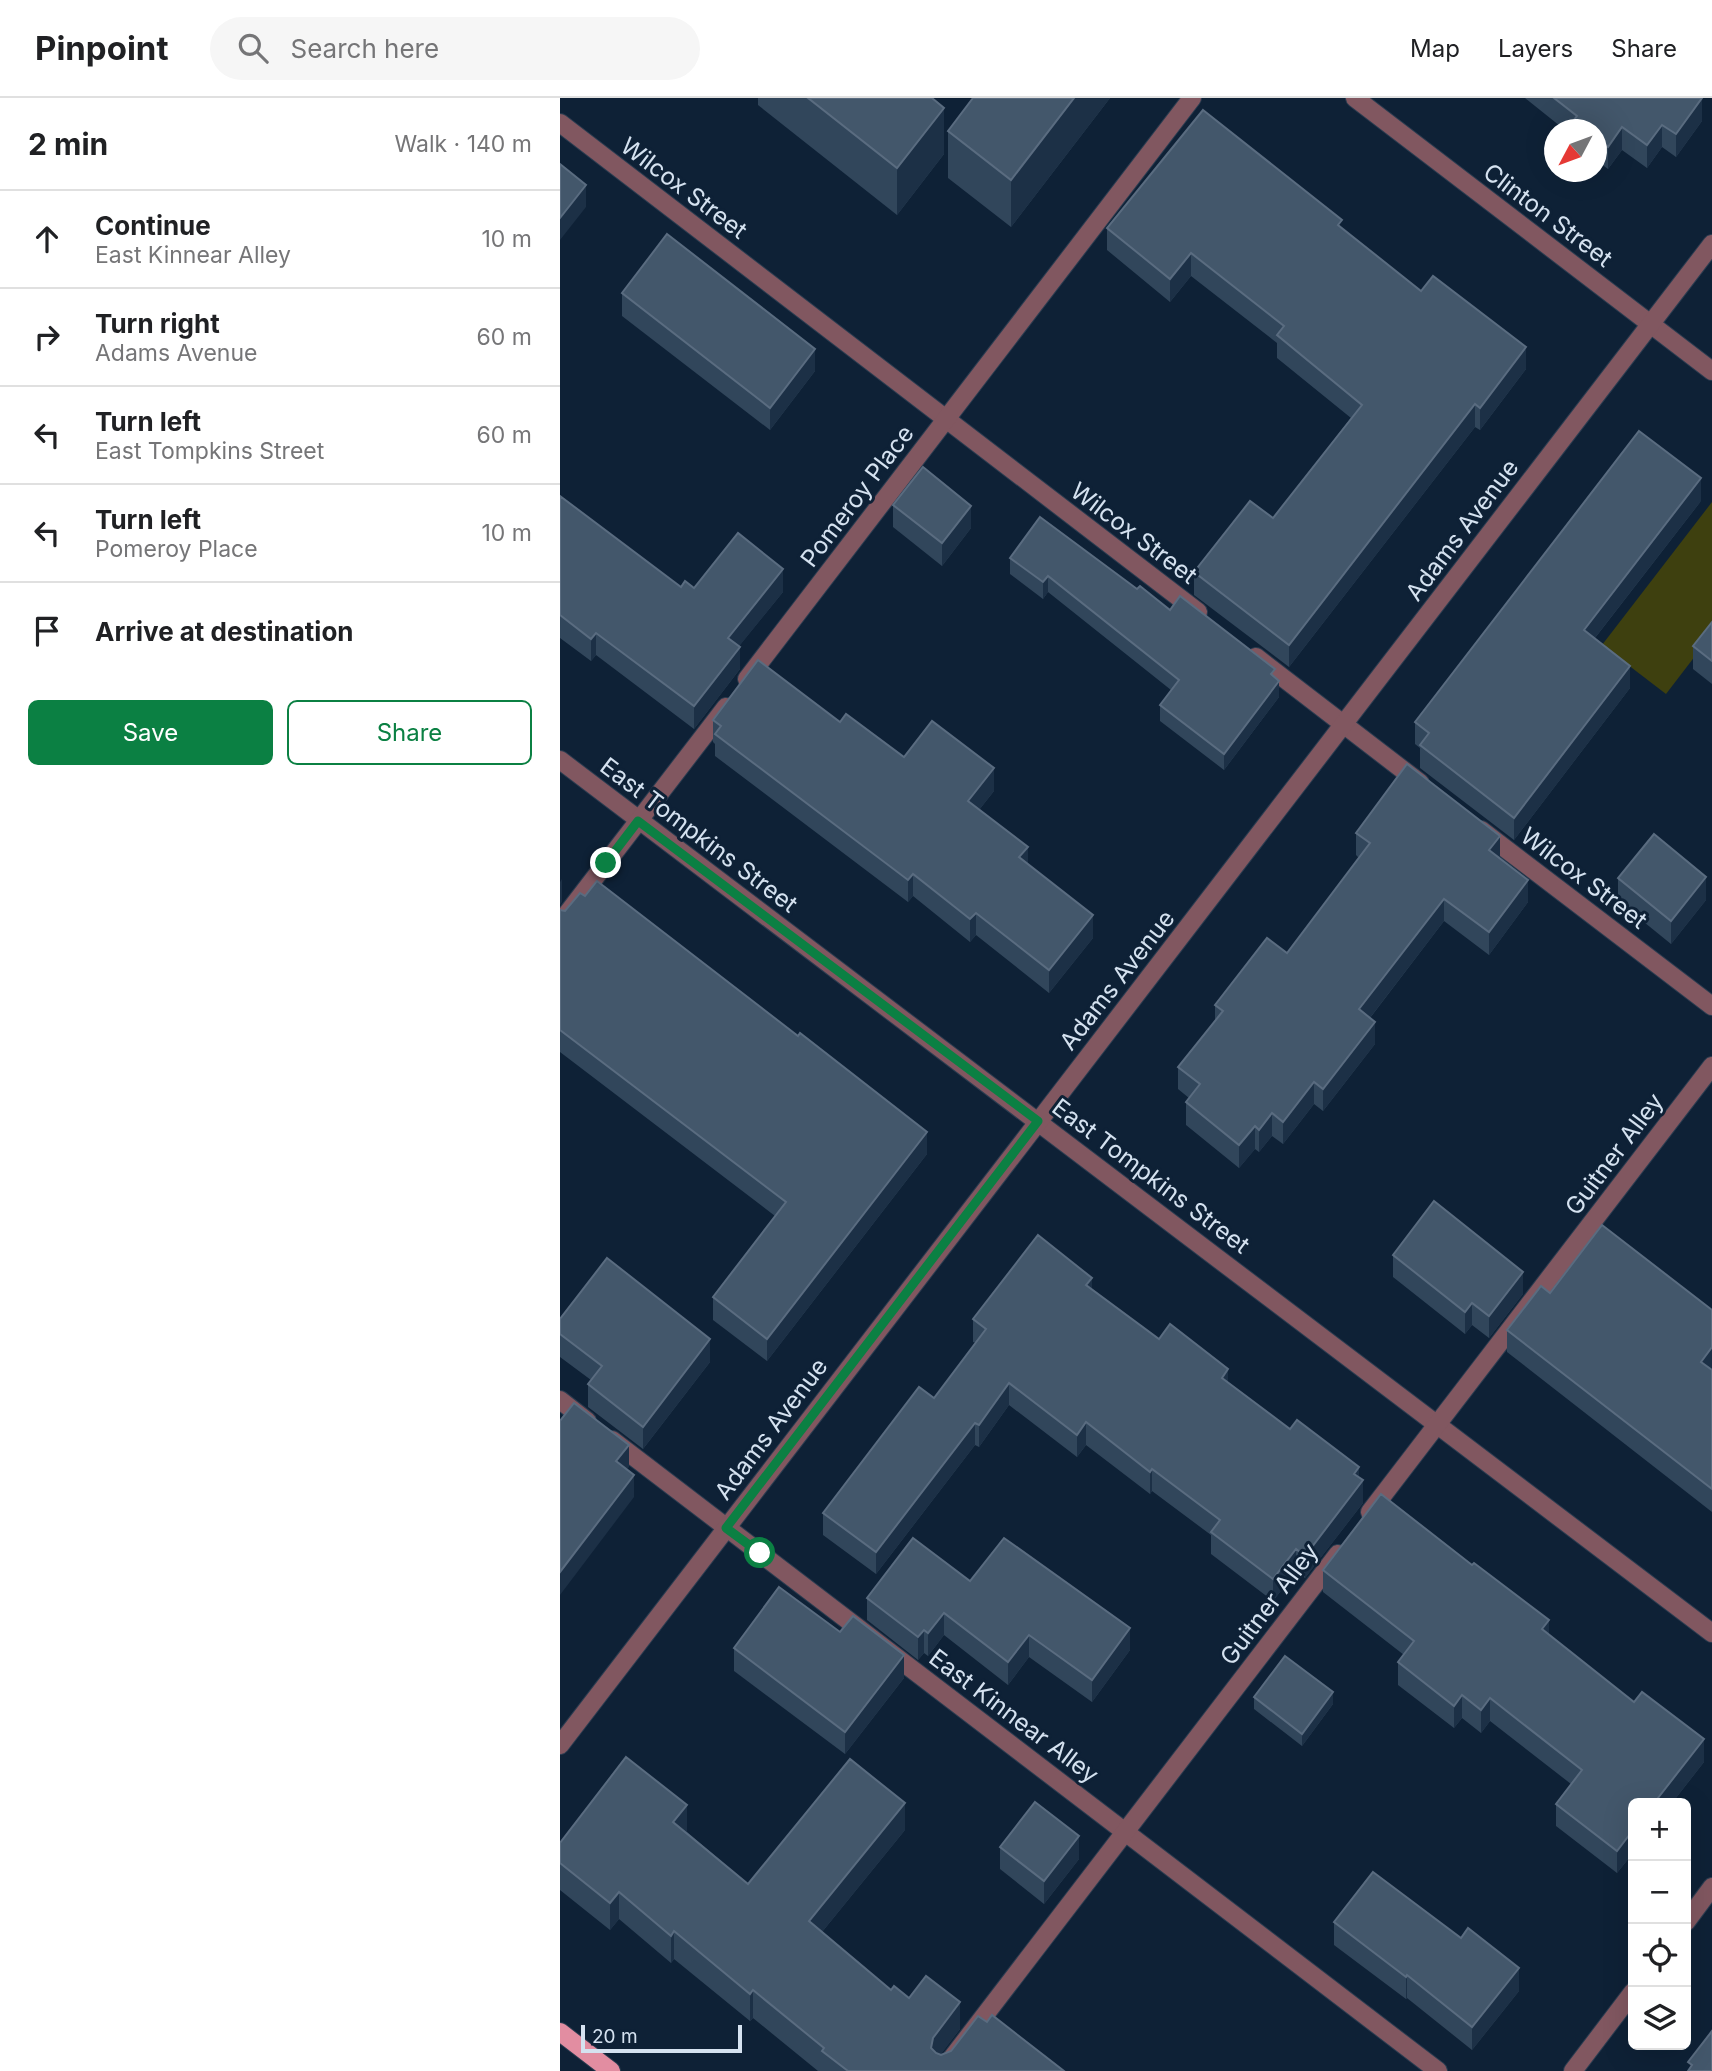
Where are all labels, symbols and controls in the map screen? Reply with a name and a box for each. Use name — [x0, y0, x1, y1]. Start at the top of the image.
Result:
search box — [210, 17, 700, 80]
text: Pinpoint — [35, 28, 168, 68]
icon: search — [234, 29, 272, 67]
text: Search here — [290, 33, 439, 64]
text: Map — [1410, 34, 1460, 63]
text: Layers — [1498, 34, 1573, 63]
text: Share — [1611, 34, 1677, 63]
north arrow — [1544, 119, 1607, 182]
text: 2 min — [28, 126, 108, 162]
text: Walk · 140 m — [394, 130, 532, 158]
street label: Wilcox Street — [615, 131, 753, 245]
street label: Clinton Street — [1478, 157, 1618, 273]
text: Continue — [95, 210, 211, 241]
icon: ahead — [28, 220, 66, 258]
text: 10 m — [482, 225, 532, 253]
text: East Kinnear Alley — [95, 241, 291, 269]
text: Turn right — [95, 308, 220, 339]
icon: right — [28, 318, 66, 356]
text: 60 m — [477, 323, 532, 351]
text: Adams Avenue — [95, 339, 257, 367]
text: Turn left — [95, 406, 201, 437]
icon: left — [28, 416, 66, 454]
street label: Pomeroy Place — [794, 419, 920, 573]
text: 60 m — [477, 421, 532, 449]
text: East Tompkins Street — [95, 437, 324, 465]
street label: Adams Avenue — [1399, 454, 1525, 606]
street label: Wilcox Street — [1065, 476, 1203, 590]
text: Turn left — [95, 504, 201, 535]
icon: left — [28, 514, 66, 552]
text: 10 m — [482, 519, 532, 547]
text: Pomeroy Place — [95, 535, 258, 563]
icon: arrive — [28, 612, 66, 650]
text: Arrive at destination — [95, 616, 354, 647]
button: Save — [28, 700, 273, 765]
button: Share — [287, 700, 532, 765]
street label: East Tompkins Street — [595, 751, 803, 919]
street label: Wilcox Street — [1515, 821, 1653, 935]
route end — [590, 847, 621, 878]
street label: Adams Avenue — [1053, 904, 1181, 1056]
street label: Guitner Alley — [1559, 1087, 1669, 1221]
street label: East Tompkins Street — [1047, 1092, 1255, 1260]
street label: Adams Avenue — [708, 1353, 834, 1505]
route start — [744, 1537, 775, 1568]
street label: Guitner Alley — [1214, 1537, 1324, 1671]
street label: East Kinnear Alley — [924, 1643, 1104, 1789]
map controls — [1628, 1798, 1691, 2050]
button: + — [1628, 1798, 1691, 1861]
button: − — [1628, 1861, 1691, 1924]
button: locate — [1628, 1924, 1691, 1987]
button: layers — [1628, 1987, 1691, 2050]
scale bar — [581, 2022, 742, 2054]
text: 20 m — [592, 2025, 638, 2048]

